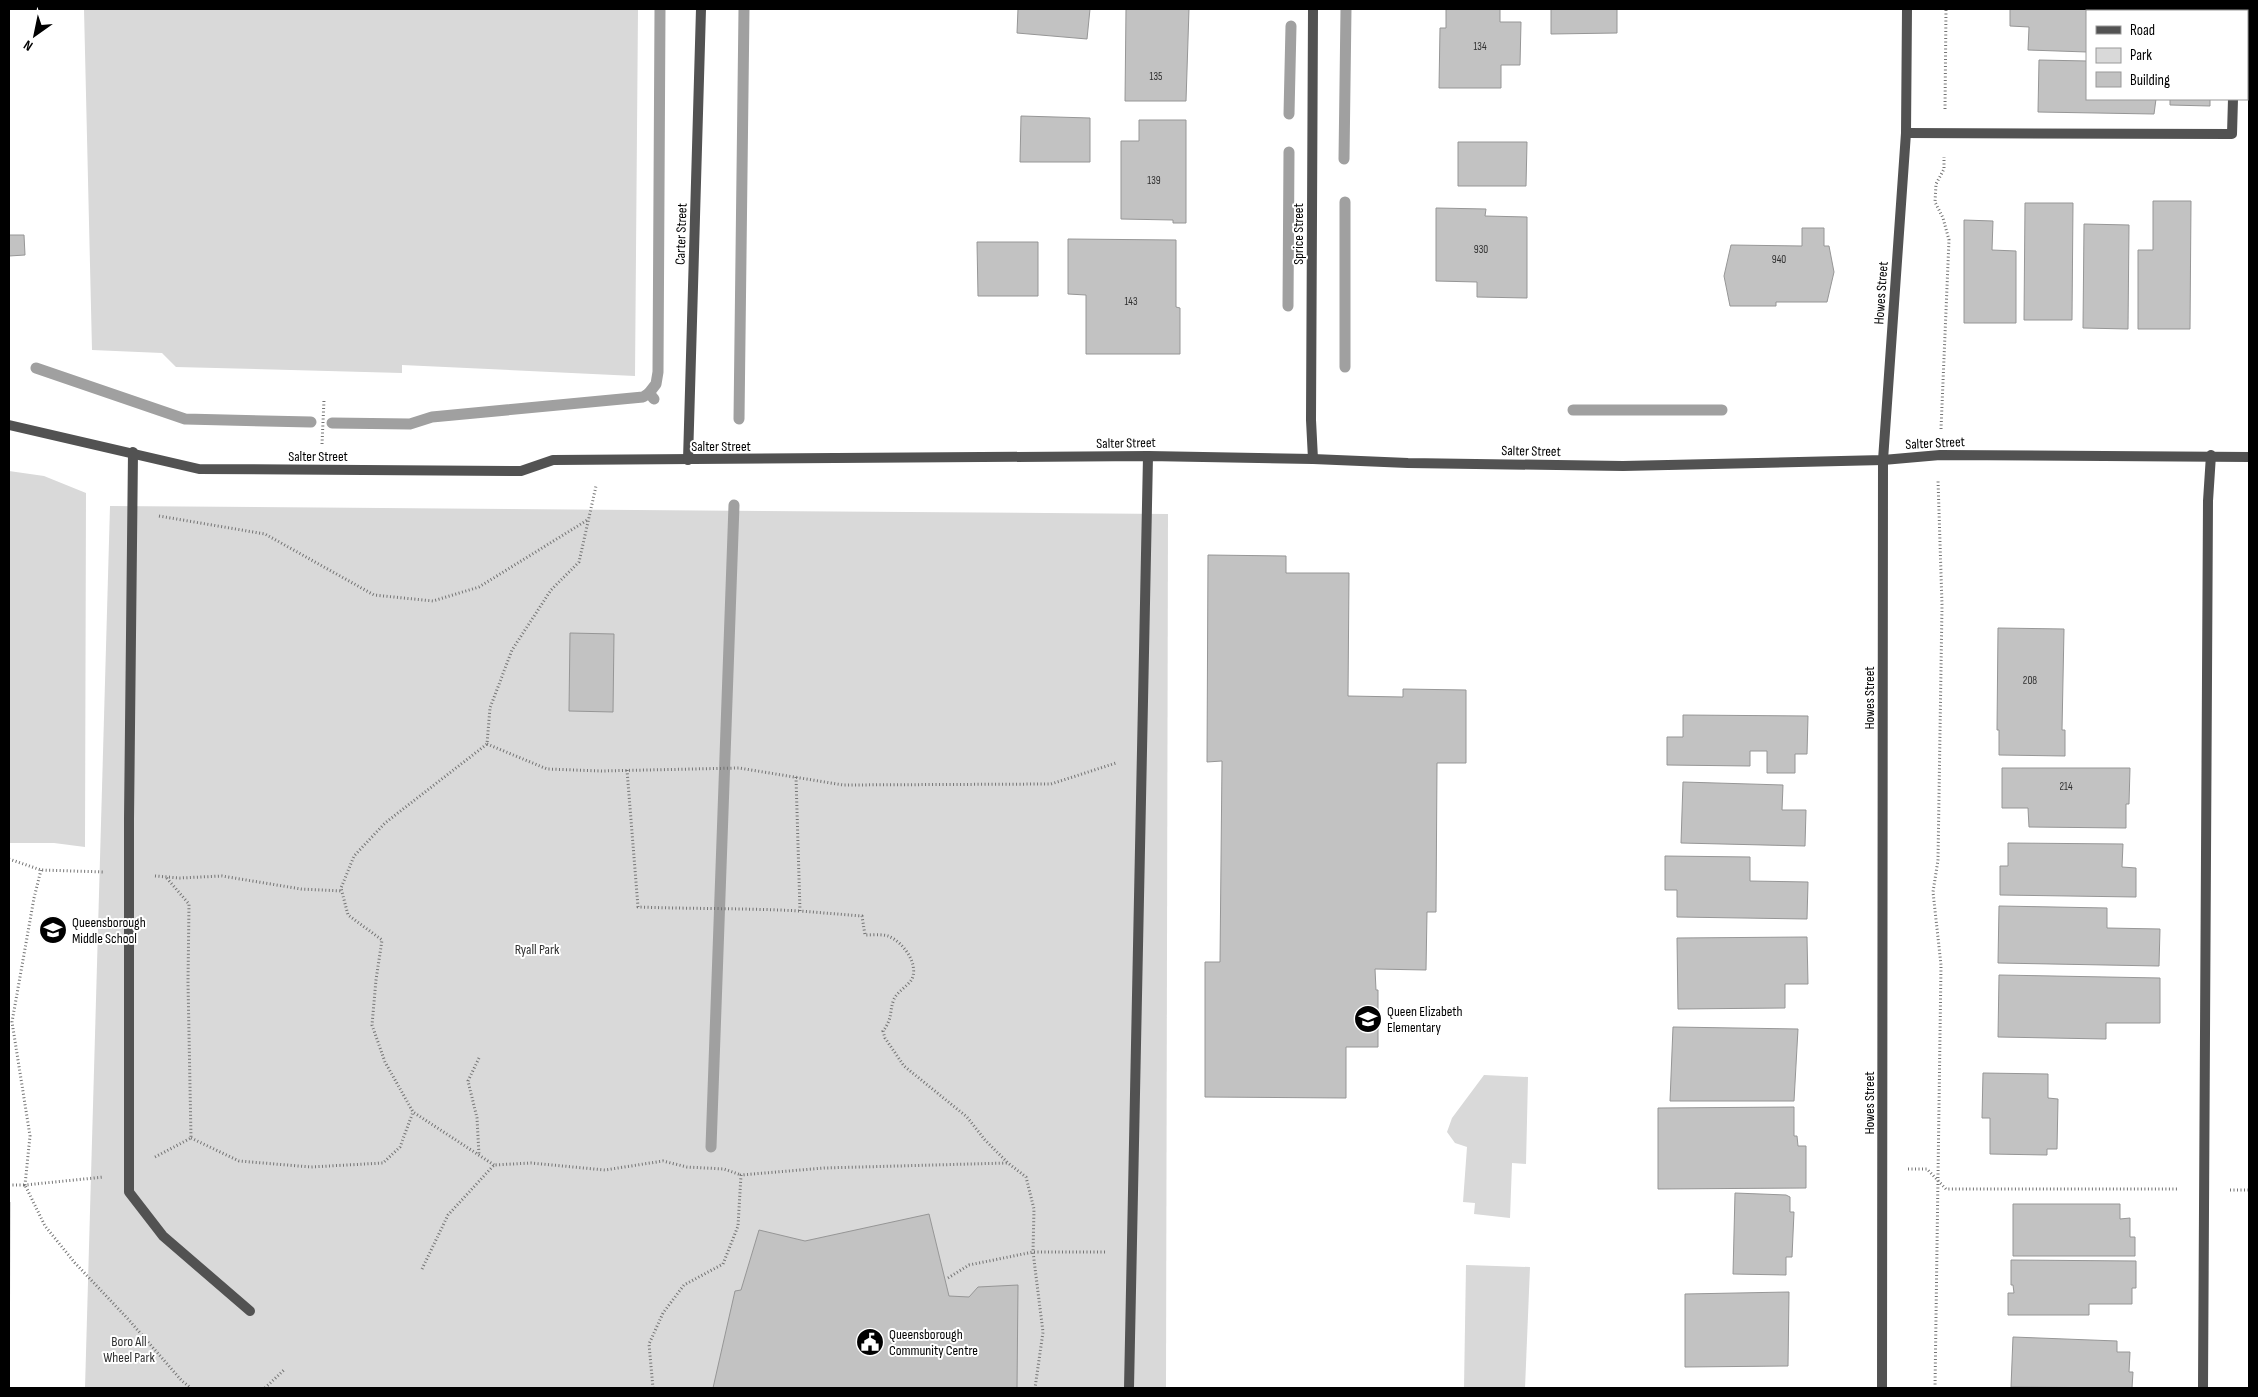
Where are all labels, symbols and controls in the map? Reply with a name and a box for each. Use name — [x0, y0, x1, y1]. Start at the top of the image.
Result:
north arrow — [10, 10, 60, 60]
legend — [2086, 10, 2248, 100]
text: Road — [2130, 21, 2155, 40]
text: N — [20, 36, 36, 55]
house number: 134 — [1473, 40, 1487, 53]
text: Park — [2130, 46, 2152, 65]
house number: 135 — [1150, 70, 1162, 83]
text: Building — [2130, 71, 2170, 90]
house number: 139 — [1147, 174, 1161, 187]
street label: Carter Street — [671, 203, 691, 265]
street label: Sprice Street — [1290, 203, 1307, 265]
house number: 930 — [1474, 243, 1488, 256]
house number: 940 — [1772, 253, 1786, 266]
street label: Howes Street — [1870, 261, 1892, 325]
house number: 143 — [1124, 295, 1138, 308]
street label: Salter Street — [1905, 433, 1965, 453]
street label: Salter Street — [1096, 434, 1156, 452]
street label: Salter Street — [691, 438, 751, 455]
street label: Salter Street — [1501, 442, 1561, 460]
street label: Salter Street — [288, 448, 348, 465]
street label: Howes Street — [1861, 666, 1878, 730]
house number: 208 — [2023, 674, 2037, 687]
house number: 214 — [2059, 780, 2073, 793]
place label: Queensborough Middle School — [72, 914, 146, 947]
school or university icon: Queensborough Middle School — [38, 915, 68, 945]
park label: Ryall Park — [515, 941, 560, 958]
place label: Queen Elizabeth Elementary — [1387, 1003, 1463, 1036]
school or university icon: Queen Elizabeth Elementary — [1353, 1004, 1383, 1034]
street label: Howes Street — [1861, 1071, 1878, 1135]
place label: Queensborough Community Centre — [889, 1326, 978, 1359]
public building icon: Queensborough Community Centre — [855, 1327, 885, 1357]
park label: Boro All Wheel Park — [103, 1333, 155, 1366]

